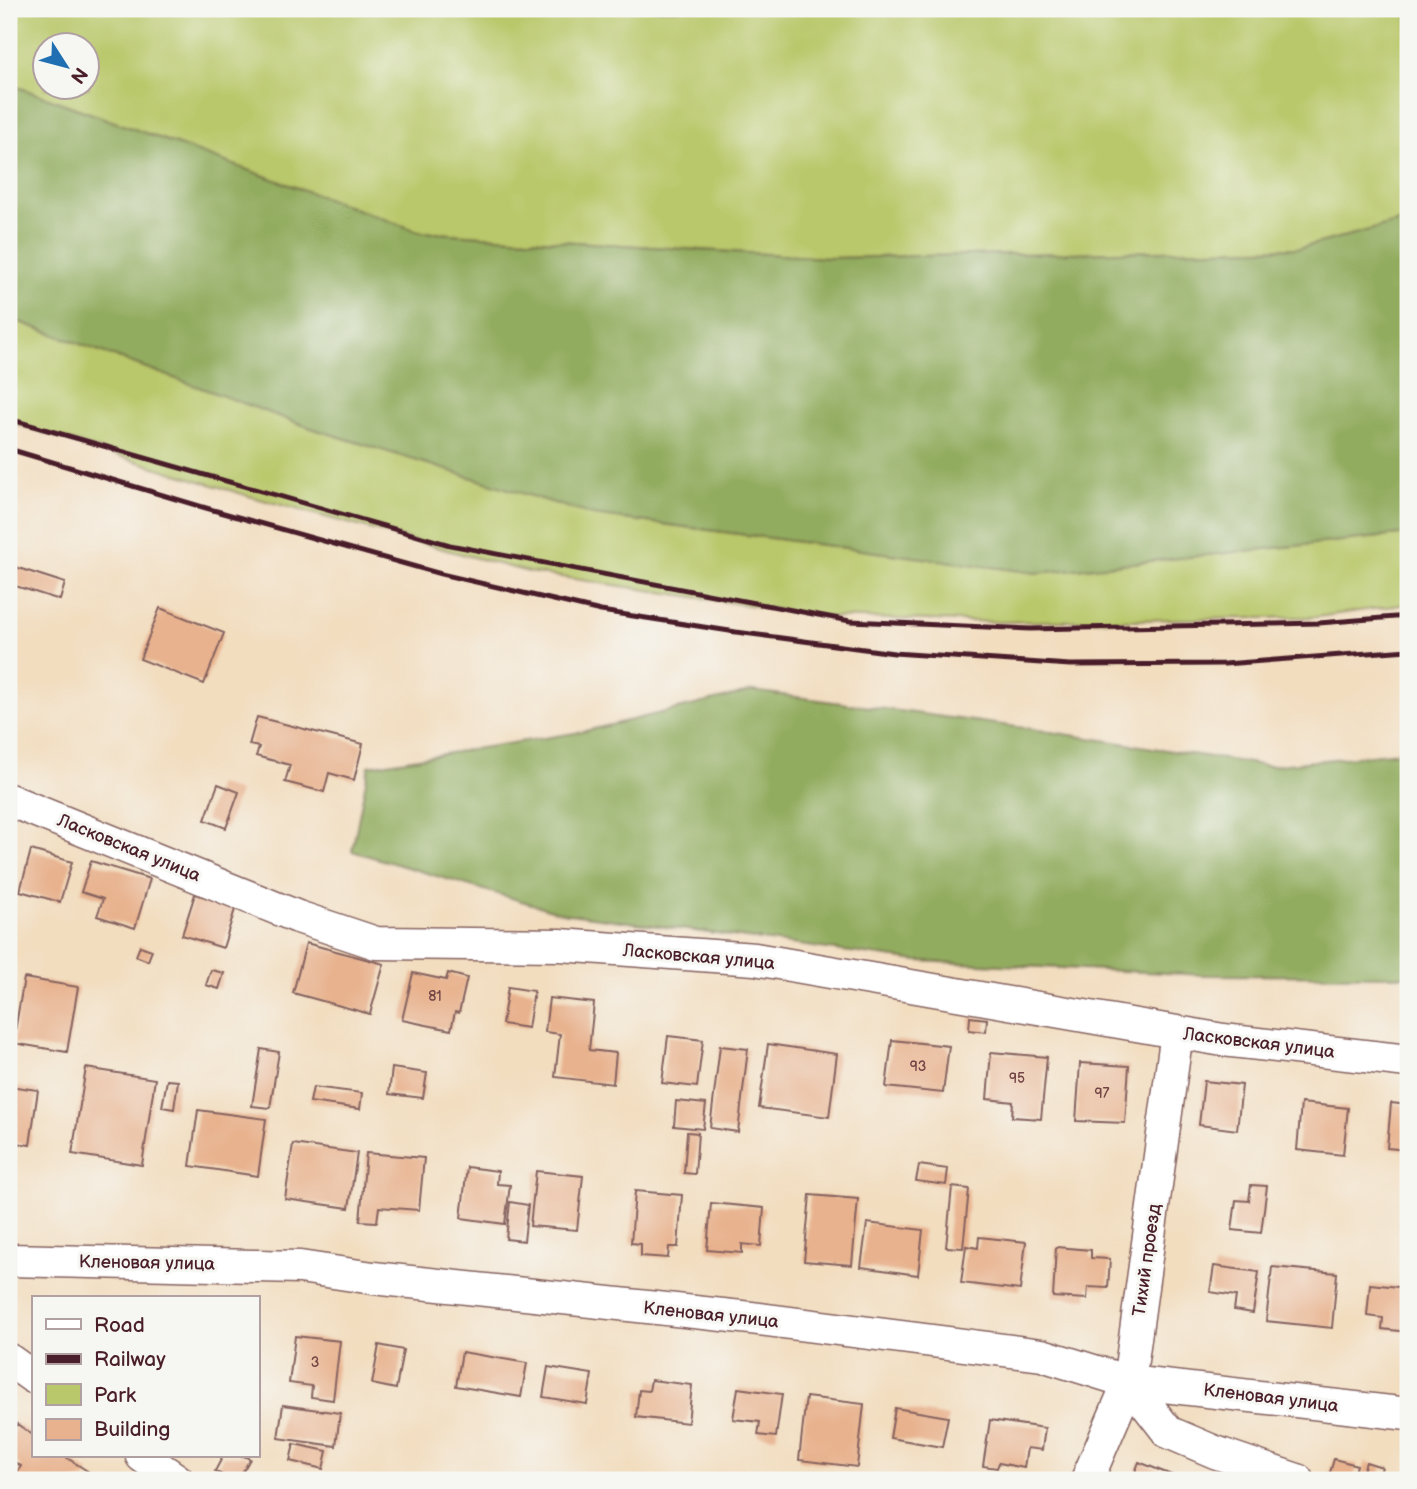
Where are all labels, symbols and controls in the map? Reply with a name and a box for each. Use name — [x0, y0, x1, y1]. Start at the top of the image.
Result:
north arrow — [32, 32, 102, 102]
text: N — [65, 63, 92, 88]
street label: Ласковская улица — [53, 809, 204, 886]
street label: Ласковская улица — [621, 940, 776, 974]
house number: 81 — [428, 988, 442, 1005]
street label: Ласковская улица — [1181, 1023, 1336, 1063]
house number: 93 — [910, 1058, 926, 1075]
house number: 95 — [1009, 1070, 1025, 1087]
house number: 97 — [1095, 1085, 1110, 1102]
street label: Тихий проезд — [1129, 1202, 1165, 1318]
street label: Кленовая улица — [79, 1251, 216, 1275]
legend — [32, 1296, 259, 1458]
street label: Кленовая улица — [642, 1297, 780, 1333]
text: Road — [94, 1313, 145, 1338]
text: Railway — [94, 1347, 166, 1372]
house number: 3 — [311, 1354, 319, 1371]
street label: Кленовая улица — [1202, 1379, 1340, 1417]
text: Park — [94, 1383, 137, 1408]
text: Building — [94, 1417, 170, 1442]

